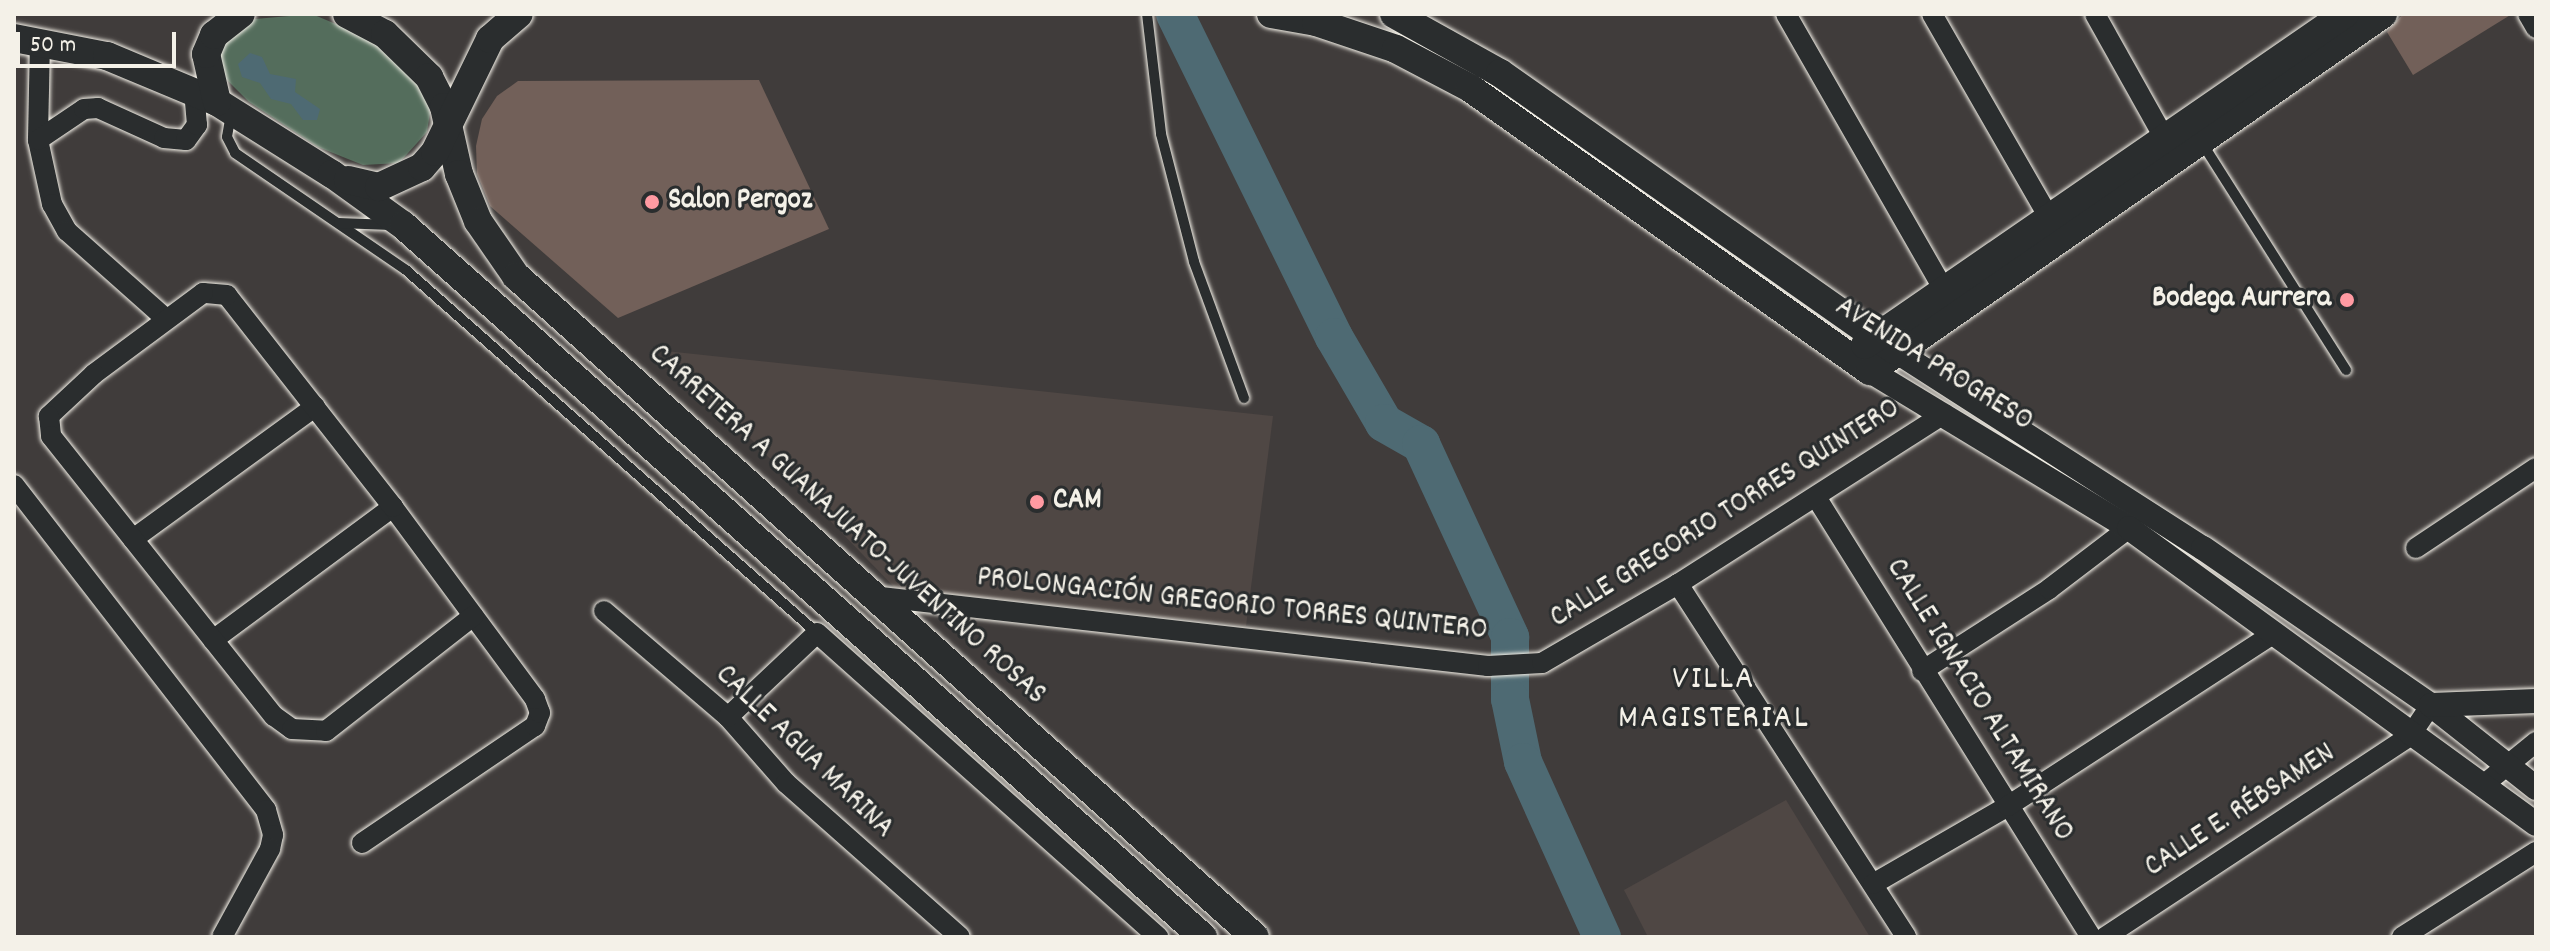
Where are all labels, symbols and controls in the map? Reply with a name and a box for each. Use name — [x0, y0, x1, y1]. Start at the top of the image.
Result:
scale bar — [20, 16, 180, 66]
text: 50 m — [30, 29, 76, 63]
place label: Salon Pergoz — [668, 184, 812, 220]
marker: Salon Pergoz — [643, 193, 661, 211]
place label: Bodega Aurrera — [2152, 282, 2331, 318]
street label: AVENIDA PROGRESO — [1827, 291, 2039, 441]
marker: Bodega Aurrera — [2338, 291, 2356, 309]
street label: CARRETERA A GUANAJUATO-JUVENTINO ROSAS — [640, 338, 1052, 714]
street label: CALLE GREGORIO TORRES QUINTERO — [1544, 392, 1908, 638]
place label: CAM — [1053, 484, 1102, 520]
marker: CAM — [1028, 493, 1046, 511]
street label: CALLE IGNACIO ALTAMIRANO — [1876, 553, 2080, 849]
street label: PROLONGACIÓN GREGORIO TORRES QUINTERO — [975, 561, 1489, 651]
street label: CALLE AGUA MARINA — [706, 659, 900, 847]
district label: VILLA MAGISTERIAL — [1618, 660, 1810, 740]
street label: CALLE E. RÉBSAMEN — [2139, 737, 2343, 887]

